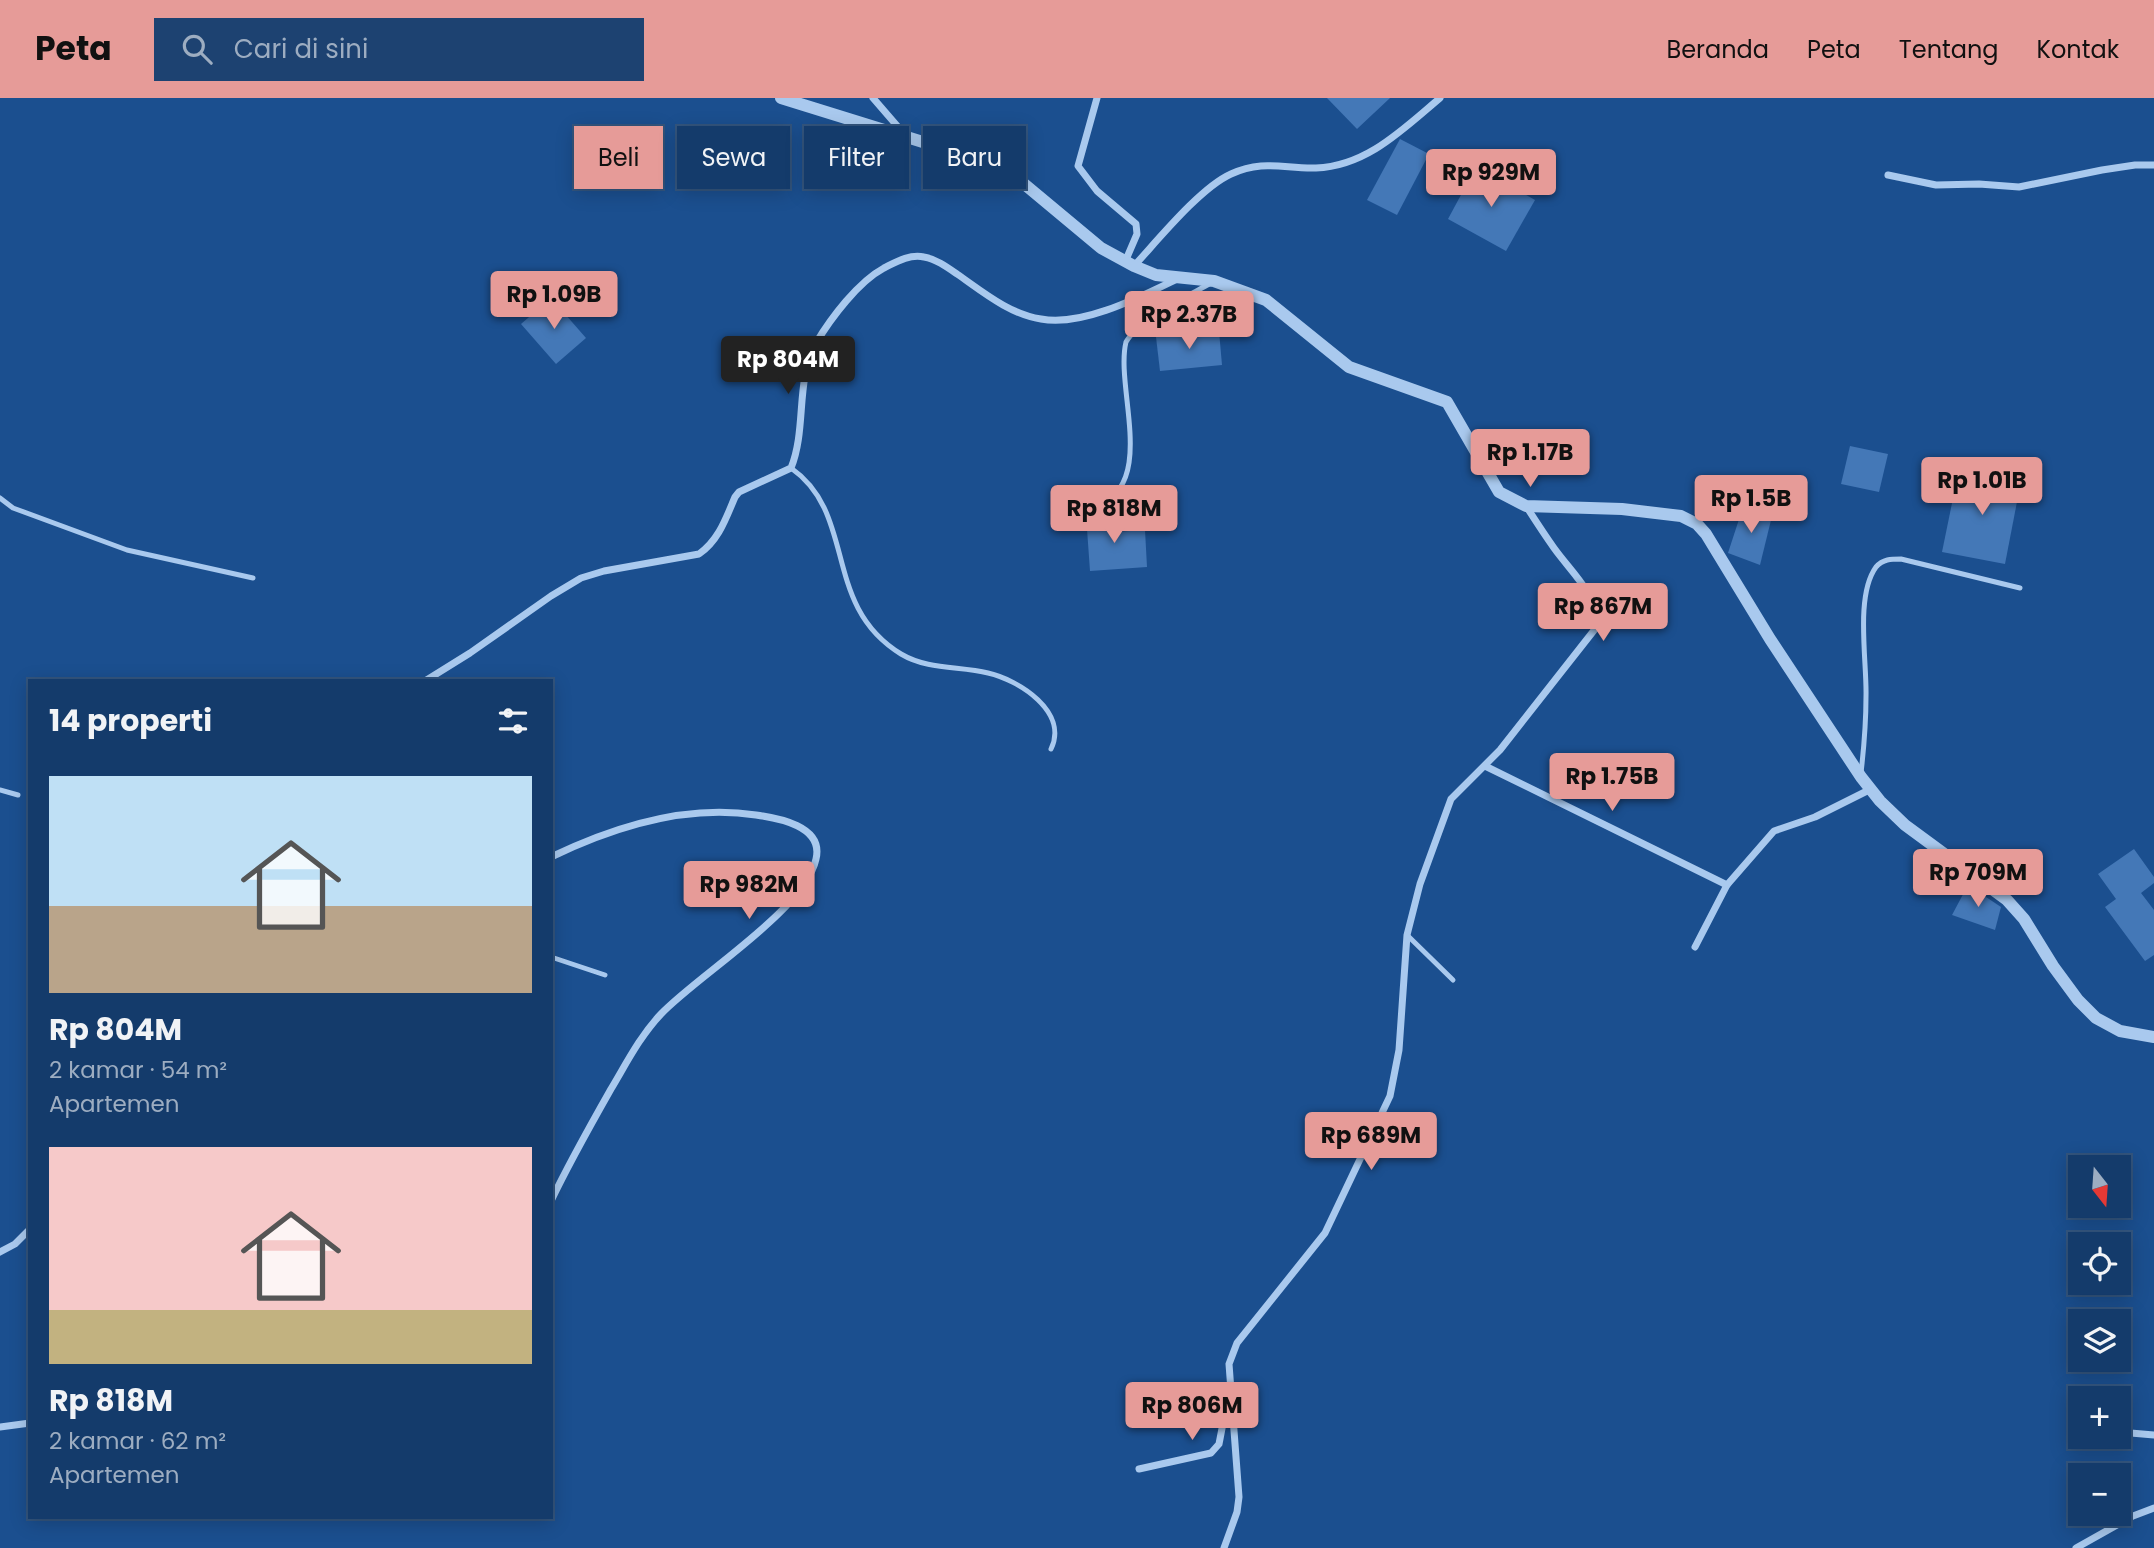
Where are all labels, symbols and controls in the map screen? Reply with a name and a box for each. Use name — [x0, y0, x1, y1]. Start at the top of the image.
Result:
search box — [154, 18, 644, 81]
text: Peta — [35, 25, 112, 72]
icon: search — [178, 30, 216, 68]
text: Cari di sini — [234, 31, 368, 67]
text: Beranda — [1666, 33, 1769, 66]
text: Peta — [1807, 33, 1861, 66]
text: Tentang — [1899, 33, 1999, 66]
text: Kontak — [2037, 33, 2119, 66]
chip: Beli — [574, 126, 663, 189]
chip: Sewa — [677, 126, 790, 189]
chip: Filter — [804, 126, 909, 189]
chip: Baru — [923, 126, 1026, 189]
pin: Rp 929M — [1426, 150, 1556, 209]
text: Rp 929M — [1442, 156, 1540, 188]
pin: Rp 1.09B — [482, 272, 626, 331]
text: Rp 1.09B — [507, 278, 601, 310]
pin: Rp 2.37B — [1117, 292, 1261, 351]
text: Rp 2.37B — [1141, 298, 1237, 330]
pin: Rp 804M — [723, 336, 853, 396]
text: Rp 804M — [737, 343, 839, 375]
pin: Rp 1.17B — [1458, 430, 1602, 489]
text: Rp 1.17B — [1487, 436, 1573, 468]
pin: Rp 1.01B — [1910, 458, 2054, 517]
text: Rp 1.01B — [1937, 464, 2027, 496]
pin: Rp 1.5B — [1686, 476, 1816, 535]
text: Rp 1.5B — [1711, 482, 1791, 514]
pin: Rp 818M — [1049, 486, 1179, 545]
text: Rp 818M — [1066, 492, 1162, 524]
pin: Rp 867M — [1538, 584, 1668, 643]
text: Rp 867M — [1554, 590, 1652, 622]
text: 14 properti — [49, 699, 212, 742]
icon: filters — [494, 702, 532, 740]
pin: Rp 1.75B — [1540, 754, 1684, 813]
text: Rp 1.75B — [1565, 760, 1659, 792]
icon: home — [228, 822, 354, 948]
pin: Rp 709M — [1913, 850, 2043, 909]
text: Rp 709M — [1929, 856, 2027, 888]
pin: Rp 982M — [684, 862, 814, 921]
text: Rp 982M — [700, 868, 798, 900]
text: Rp 804M — [49, 1008, 182, 1051]
text: 2 kamar · 54 m² — [49, 1054, 227, 1086]
text: Apartemen — [49, 1088, 179, 1120]
pin: Rp 689M — [1306, 1112, 1436, 1172]
text: Rp 689M — [1321, 1119, 1421, 1151]
north arrow — [2068, 1155, 2132, 1218]
map controls — [2068, 1155, 2131, 1526]
icon: home — [228, 1193, 354, 1319]
button: locate — [2068, 1232, 2131, 1295]
button: layers — [2068, 1309, 2131, 1372]
text: Rp 818M — [49, 1379, 173, 1422]
pin: Rp 806M — [1127, 1382, 1257, 1442]
button: + — [2068, 1386, 2131, 1449]
text: Rp 806M — [1141, 1389, 1243, 1421]
text: 2 kamar · 62 m² — [49, 1425, 226, 1457]
text: Apartemen — [49, 1459, 179, 1491]
button: − — [2068, 1463, 2131, 1526]

